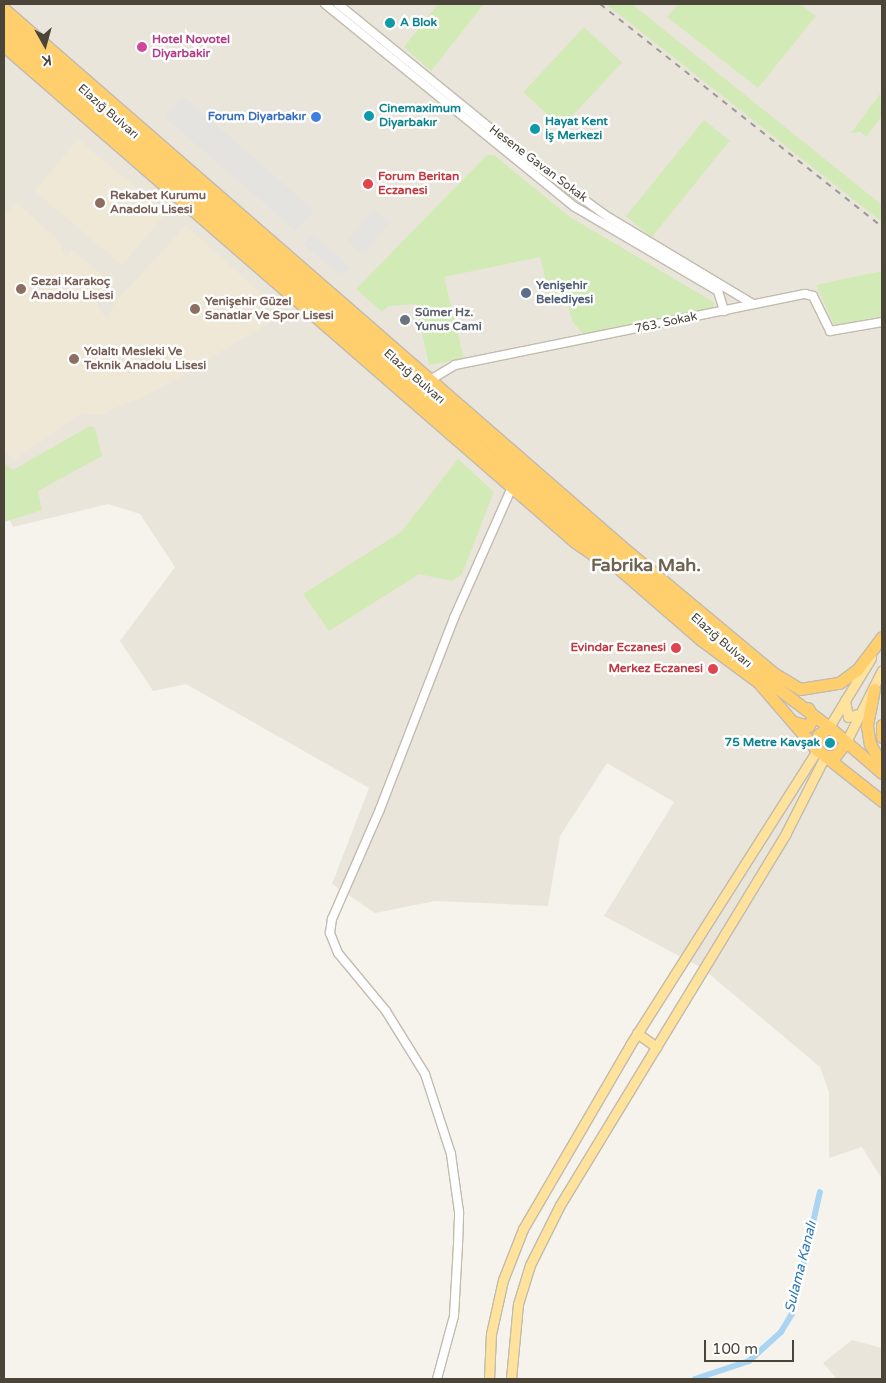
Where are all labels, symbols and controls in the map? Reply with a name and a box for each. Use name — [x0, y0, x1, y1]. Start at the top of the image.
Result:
place label: A Blok — [400, 16, 437, 30]
marker: A Blok — [384, 17, 396, 29]
north arrow — [20, 20, 70, 70]
place label: Hotel Novotel Diyarbakir — [152, 33, 230, 61]
marker: Hotel Novotel Diyarbakir — [136, 41, 148, 53]
text: K — [41, 51, 53, 69]
street label: Elazığ Bulvarı — [75, 82, 141, 142]
place label: Cinemaximum Diyarbakır — [379, 102, 461, 130]
place label: Forum Diyarbakır — [208, 110, 306, 124]
marker: Cinemaximum Diyarbakır — [363, 110, 375, 122]
marker: Forum Diyarbakır — [310, 111, 322, 123]
place label: Hayat Kent İş Merkezi — [545, 115, 608, 143]
street label: Hesene Gavan Sokak — [486, 122, 590, 206]
marker: Hayat Kent İş Merkezi — [529, 123, 541, 135]
place label: Forum Beritan Eczanesi — [378, 170, 459, 198]
marker: Forum Beritan Eczanesi — [362, 178, 374, 190]
place label: Rekabet Kurumu Anadolu Lisesi — [110, 189, 206, 217]
marker: Rekabet Kurumu Anadolu Lisesi — [94, 197, 106, 209]
place label: Sezai Karakoç Anadolu Lisesi — [31, 275, 113, 303]
place label: Yenişehir Belediyesi — [536, 279, 593, 307]
marker: Sezai Karakoç Anadolu Lisesi — [15, 283, 27, 295]
marker: Yenişehir Belediyesi — [520, 287, 532, 299]
place label: Yenişehir Güzel Sanatlar Ve Spor Lisesi — [205, 295, 334, 323]
marker: Yenişehir Güzel Sanatlar Ve Spor Lisesi — [189, 303, 201, 315]
place label: Sümer Hz. Yunus Cami — [415, 306, 482, 334]
street label: 763. Sokak — [634, 309, 698, 337]
marker: Sümer Hz. Yunus Cami — [399, 314, 411, 326]
place label: Yolaltı Mesleki Ve Teknik Anadolu Lisesi — [84, 345, 206, 373]
street label: Elazığ Bulvarı — [381, 347, 447, 407]
marker: Yolaltı Mesleki Ve Teknik Anadolu Lisesi — [68, 353, 80, 365]
district label: Fabrika Mah. — [591, 554, 701, 576]
street label: Elazığ Bulvarı — [688, 611, 754, 671]
place label: Evindar Eczanesi — [570, 641, 666, 655]
marker: Evindar Eczanesi — [670, 642, 682, 654]
place label: Merkez Eczanesi — [608, 662, 703, 676]
marker: Merkez Eczanesi — [707, 663, 719, 675]
place label: 75 Metre Kavşak — [725, 736, 820, 750]
marker: 75 Metre Kavşak — [824, 737, 836, 749]
water label: Sulama Kanalı — [782, 1220, 820, 1314]
scale bar — [706, 1330, 796, 1362]
text: 100 m — [712, 1340, 758, 1358]

